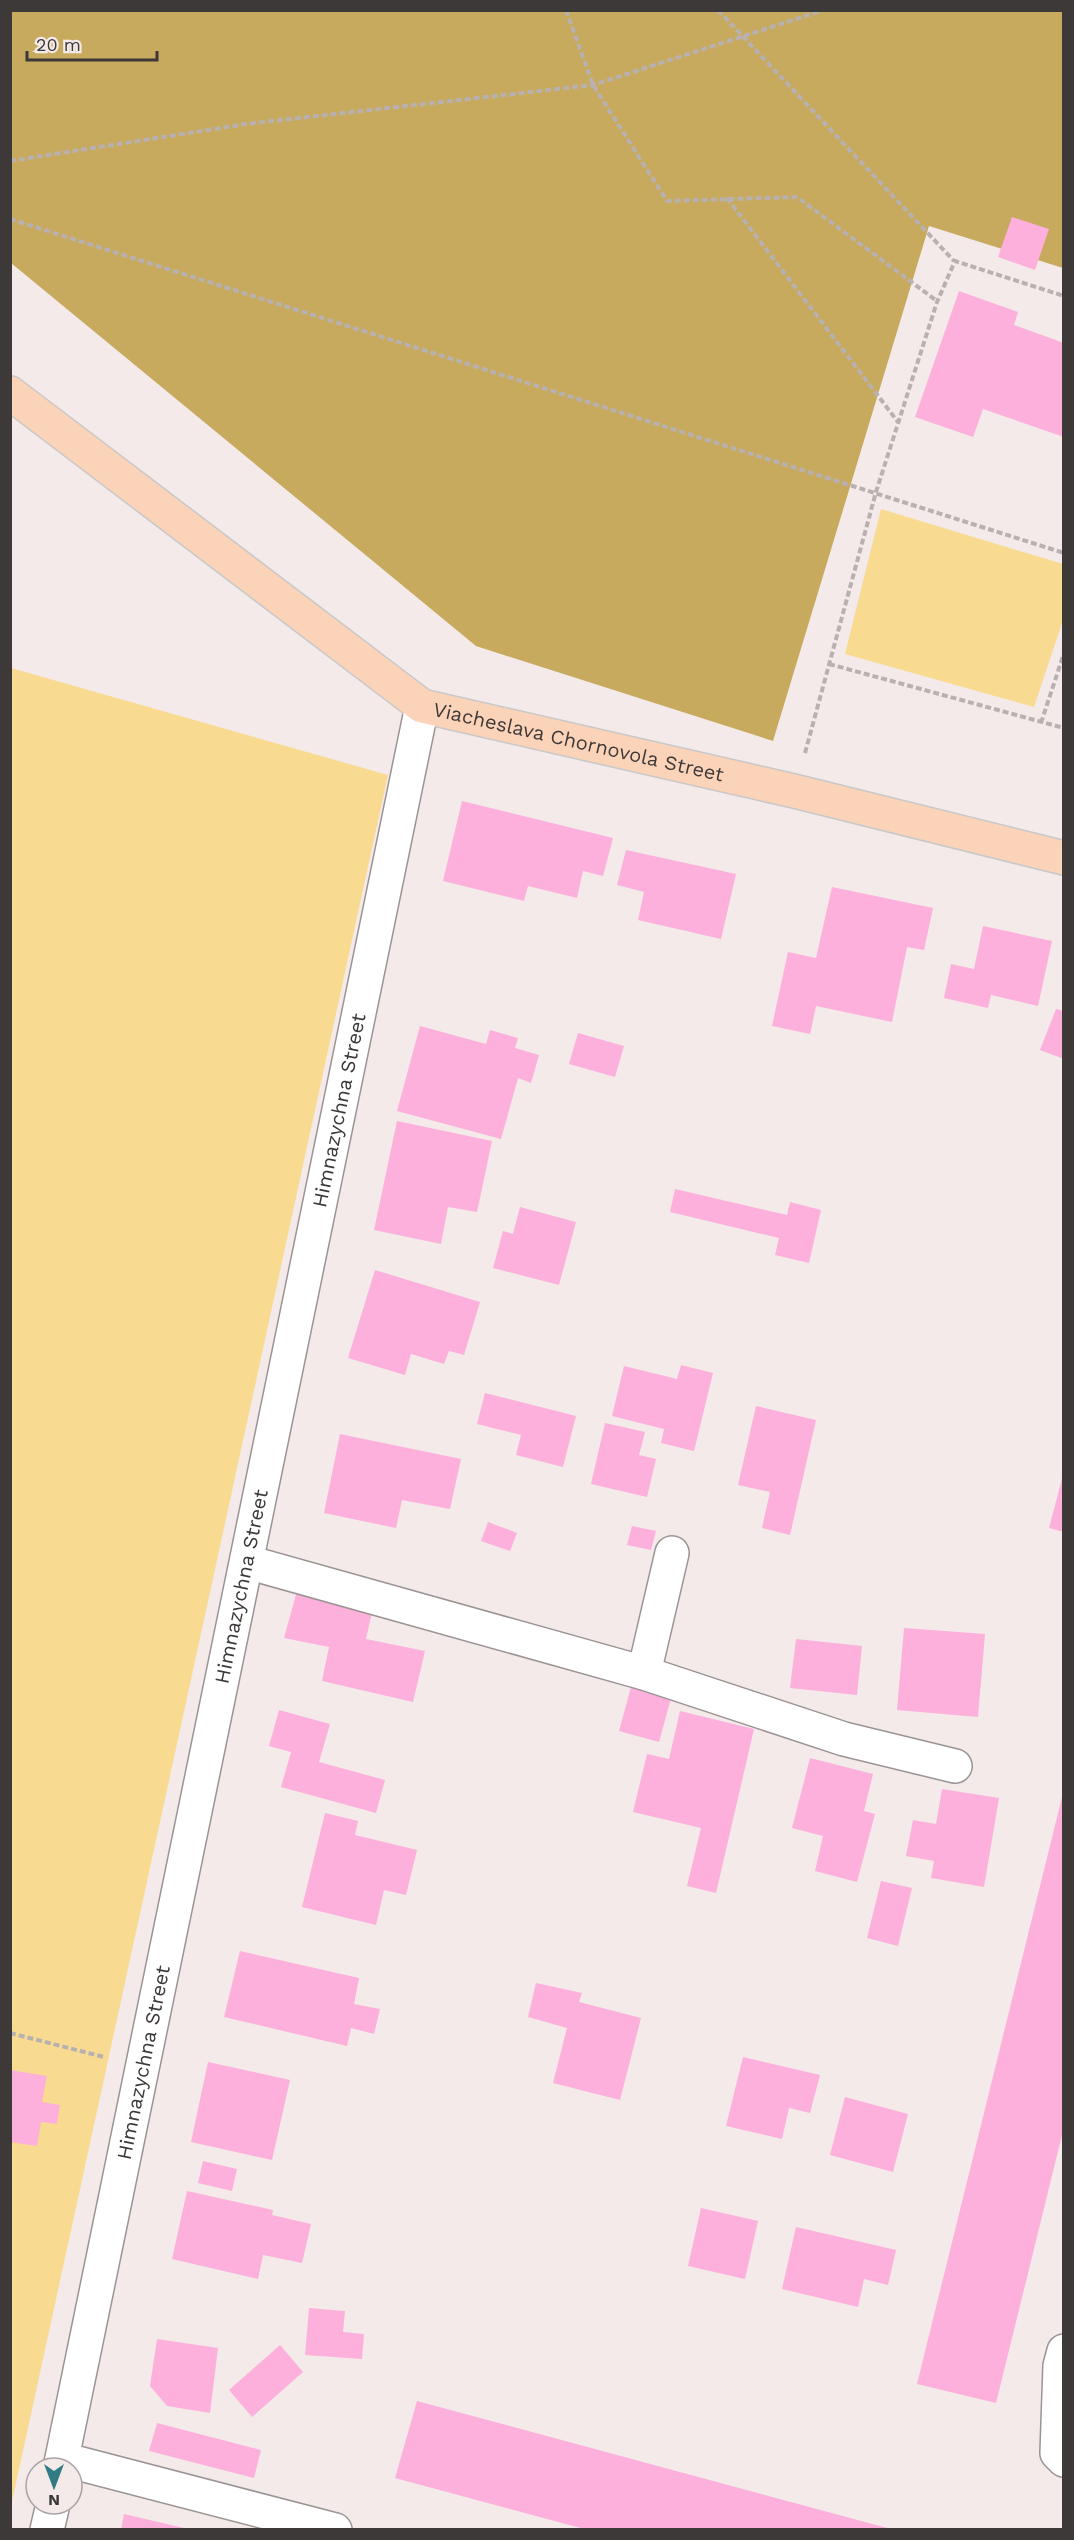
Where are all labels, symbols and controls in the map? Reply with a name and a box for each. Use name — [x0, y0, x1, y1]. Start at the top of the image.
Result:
scale bar — [27, 24, 158, 62]
text: 20 m — [36, 34, 81, 55]
street label: Viacheslava Chornovola Street — [431, 697, 727, 787]
street label: Himnazychna Street — [307, 1010, 371, 1210]
street label: Himnazychna Street — [209, 1487, 273, 1686]
street label: Himnazychna Street — [112, 1963, 175, 2162]
north arrow — [24, 2456, 84, 2516]
text: N — [48, 2491, 60, 2510]

